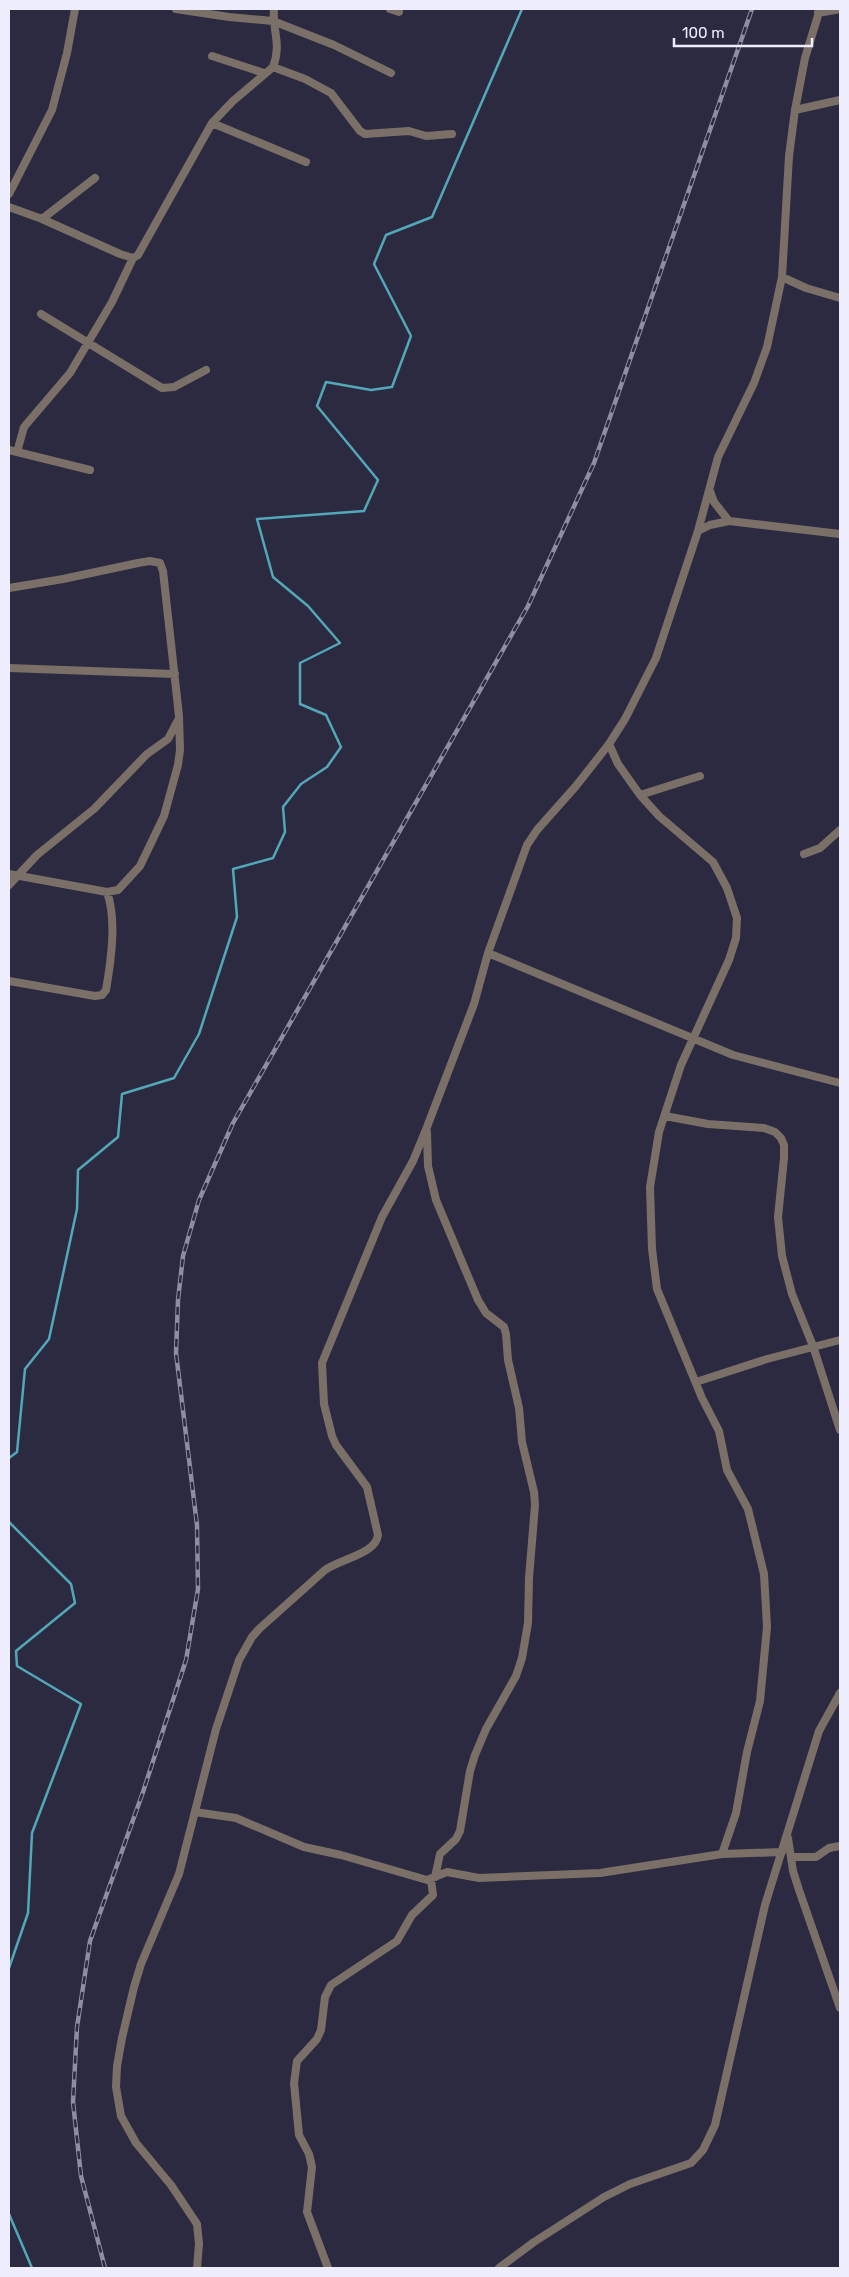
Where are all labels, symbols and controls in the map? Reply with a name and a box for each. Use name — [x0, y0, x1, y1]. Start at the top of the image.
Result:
scale bar — [674, 15, 812, 47]
text: 100 m — [682, 24, 724, 42]

